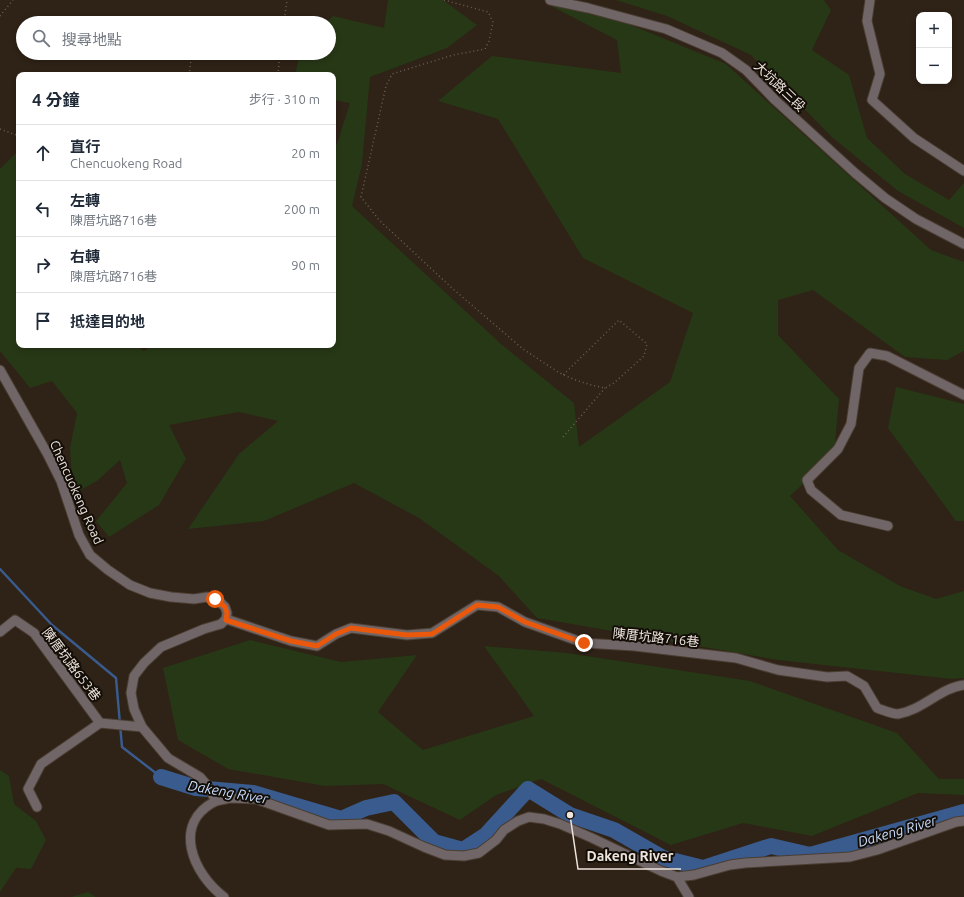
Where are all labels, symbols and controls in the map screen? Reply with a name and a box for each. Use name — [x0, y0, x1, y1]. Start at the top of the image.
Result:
map controls — [916, 12, 952, 84]
button: + — [916, 12, 952, 48]
search box — [16, 16, 336, 60]
icon: search — [30, 27, 52, 49]
text: 搜尋地點 — [62, 31, 122, 48]
button: − — [916, 48, 952, 84]
street label: 大坑路三段 — [752, 58, 808, 114]
text: 4 分鐘 — [32, 90, 80, 109]
text: 步行 · 310 m — [249, 92, 320, 106]
text: 直行 — [70, 138, 100, 155]
icon: ahead — [32, 142, 54, 164]
text: 20 m — [291, 146, 320, 160]
text: Chencuokeng Road — [70, 156, 182, 170]
text: 左轉 — [70, 192, 100, 209]
icon: left — [32, 198, 54, 220]
text: 200 m — [284, 202, 320, 216]
text: 陳厝坑路716巷 — [70, 213, 157, 227]
text: 右轉 — [70, 248, 100, 265]
icon: right — [32, 254, 54, 276]
text: 90 m — [291, 258, 320, 272]
text: 陳厝坑路716巷 — [70, 269, 157, 283]
icon: arrive — [32, 310, 54, 332]
text: 抵達目的地 — [70, 313, 145, 330]
street label: Chencuokeng Road — [48, 438, 106, 546]
route start — [206, 590, 224, 608]
street label: 陳厝坑路653巷 — [40, 625, 104, 703]
street label: 陳厝坑路716巷 — [612, 625, 700, 649]
route end — [575, 634, 593, 652]
water label: Dakeng River — [187, 777, 270, 807]
water label: Dakeng River — [856, 812, 939, 850]
callout: Dakeng River — [578, 843, 681, 869]
text: Dakeng River — [586, 848, 674, 864]

